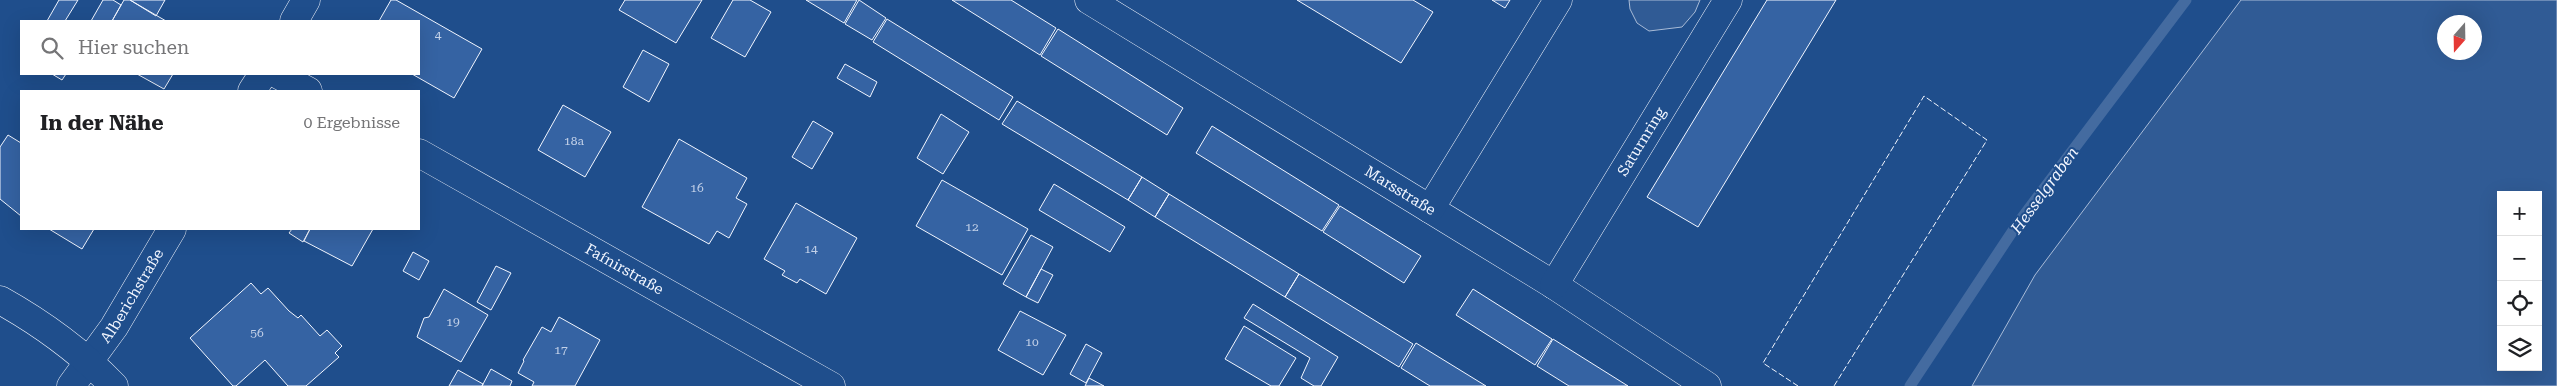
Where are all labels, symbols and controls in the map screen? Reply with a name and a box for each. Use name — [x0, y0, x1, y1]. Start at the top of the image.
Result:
north arrow — [2437, 15, 2482, 60]
search box — [20, 20, 420, 75]
house number: 4 — [435, 28, 442, 42]
icon: search — [38, 34, 66, 62]
text: Hier suchen — [78, 36, 189, 59]
street label: Saturnring — [1614, 103, 1670, 179]
text: In der Nähe — [40, 111, 163, 135]
text: 0 Ergebnisse — [303, 113, 400, 132]
house number: 18a — [564, 134, 584, 148]
water label: Hesselgraben — [2006, 143, 2082, 238]
street label: Marsstraße — [1361, 162, 1439, 219]
house number: 16 — [690, 181, 704, 195]
map controls — [2497, 191, 2542, 371]
button: + — [2497, 191, 2542, 236]
house number: 12 — [965, 220, 979, 234]
button: − — [2497, 236, 2542, 281]
street label: Fafnirstraße — [582, 240, 667, 299]
house number: 14 — [804, 242, 818, 256]
street label: Alberichstraße — [96, 245, 167, 346]
button: locate — [2497, 281, 2542, 326]
house number: 19 — [446, 315, 460, 329]
house number: 56 — [250, 326, 264, 340]
button: layers — [2497, 326, 2542, 371]
house number: 10 — [1025, 335, 1039, 349]
house number: 17 — [554, 343, 568, 357]

